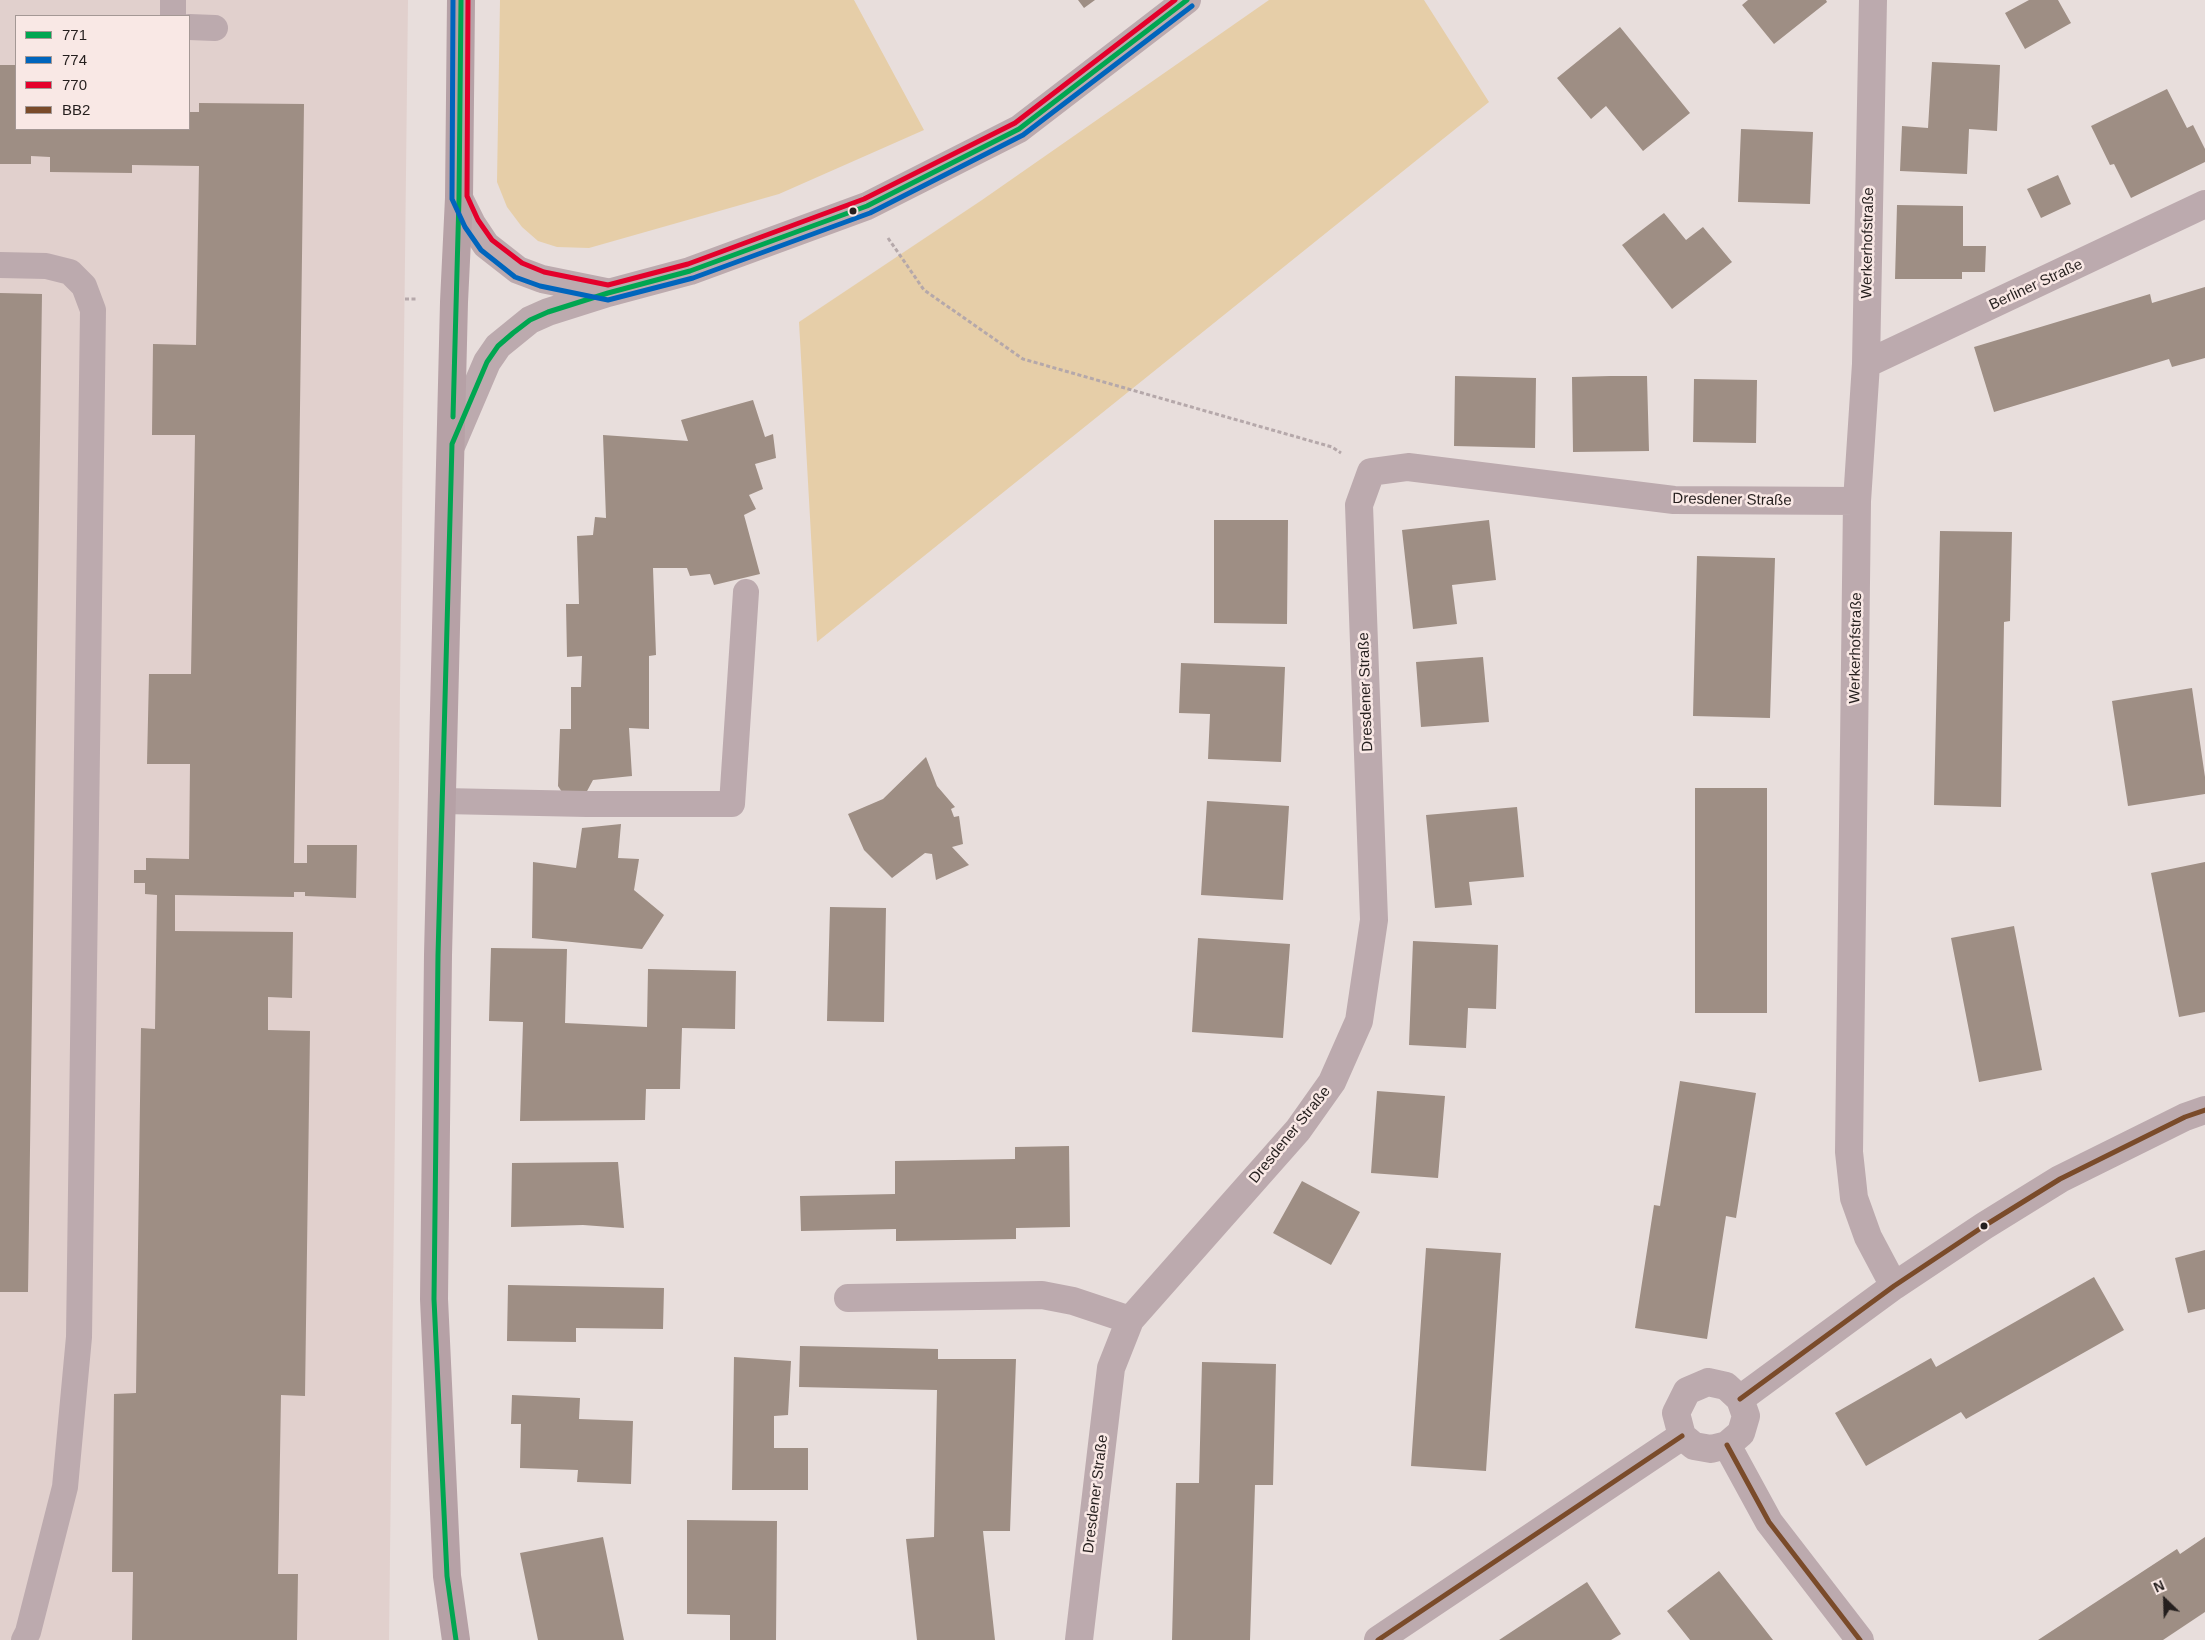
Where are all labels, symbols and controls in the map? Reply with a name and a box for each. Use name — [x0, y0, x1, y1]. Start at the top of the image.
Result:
legend — [15, 15, 190, 130]
text: 771 — [62, 26, 87, 43]
text: 774 — [62, 51, 87, 68]
text: 770 — [62, 76, 87, 93]
text: BB2 — [62, 101, 90, 118]
street label: Werkerhofstraße — [1858, 187, 1878, 299]
unlabelled marker — [848, 206, 858, 216]
street label: Berliner Straße — [1986, 256, 2086, 314]
street label: Dresdener Straße — [1672, 490, 1792, 510]
street label: Werkerhofstraße — [1846, 592, 1866, 704]
street label: Dresdener Straße — [1355, 632, 1377, 752]
street label: Dresdener Straße — [1245, 1083, 1335, 1187]
unlabelled marker — [1979, 1221, 1989, 1231]
street label: Dresdener Straße — [1080, 1434, 1112, 1554]
north arrow — [2140, 1575, 2190, 1625]
text: N — [2151, 1577, 2167, 1596]

